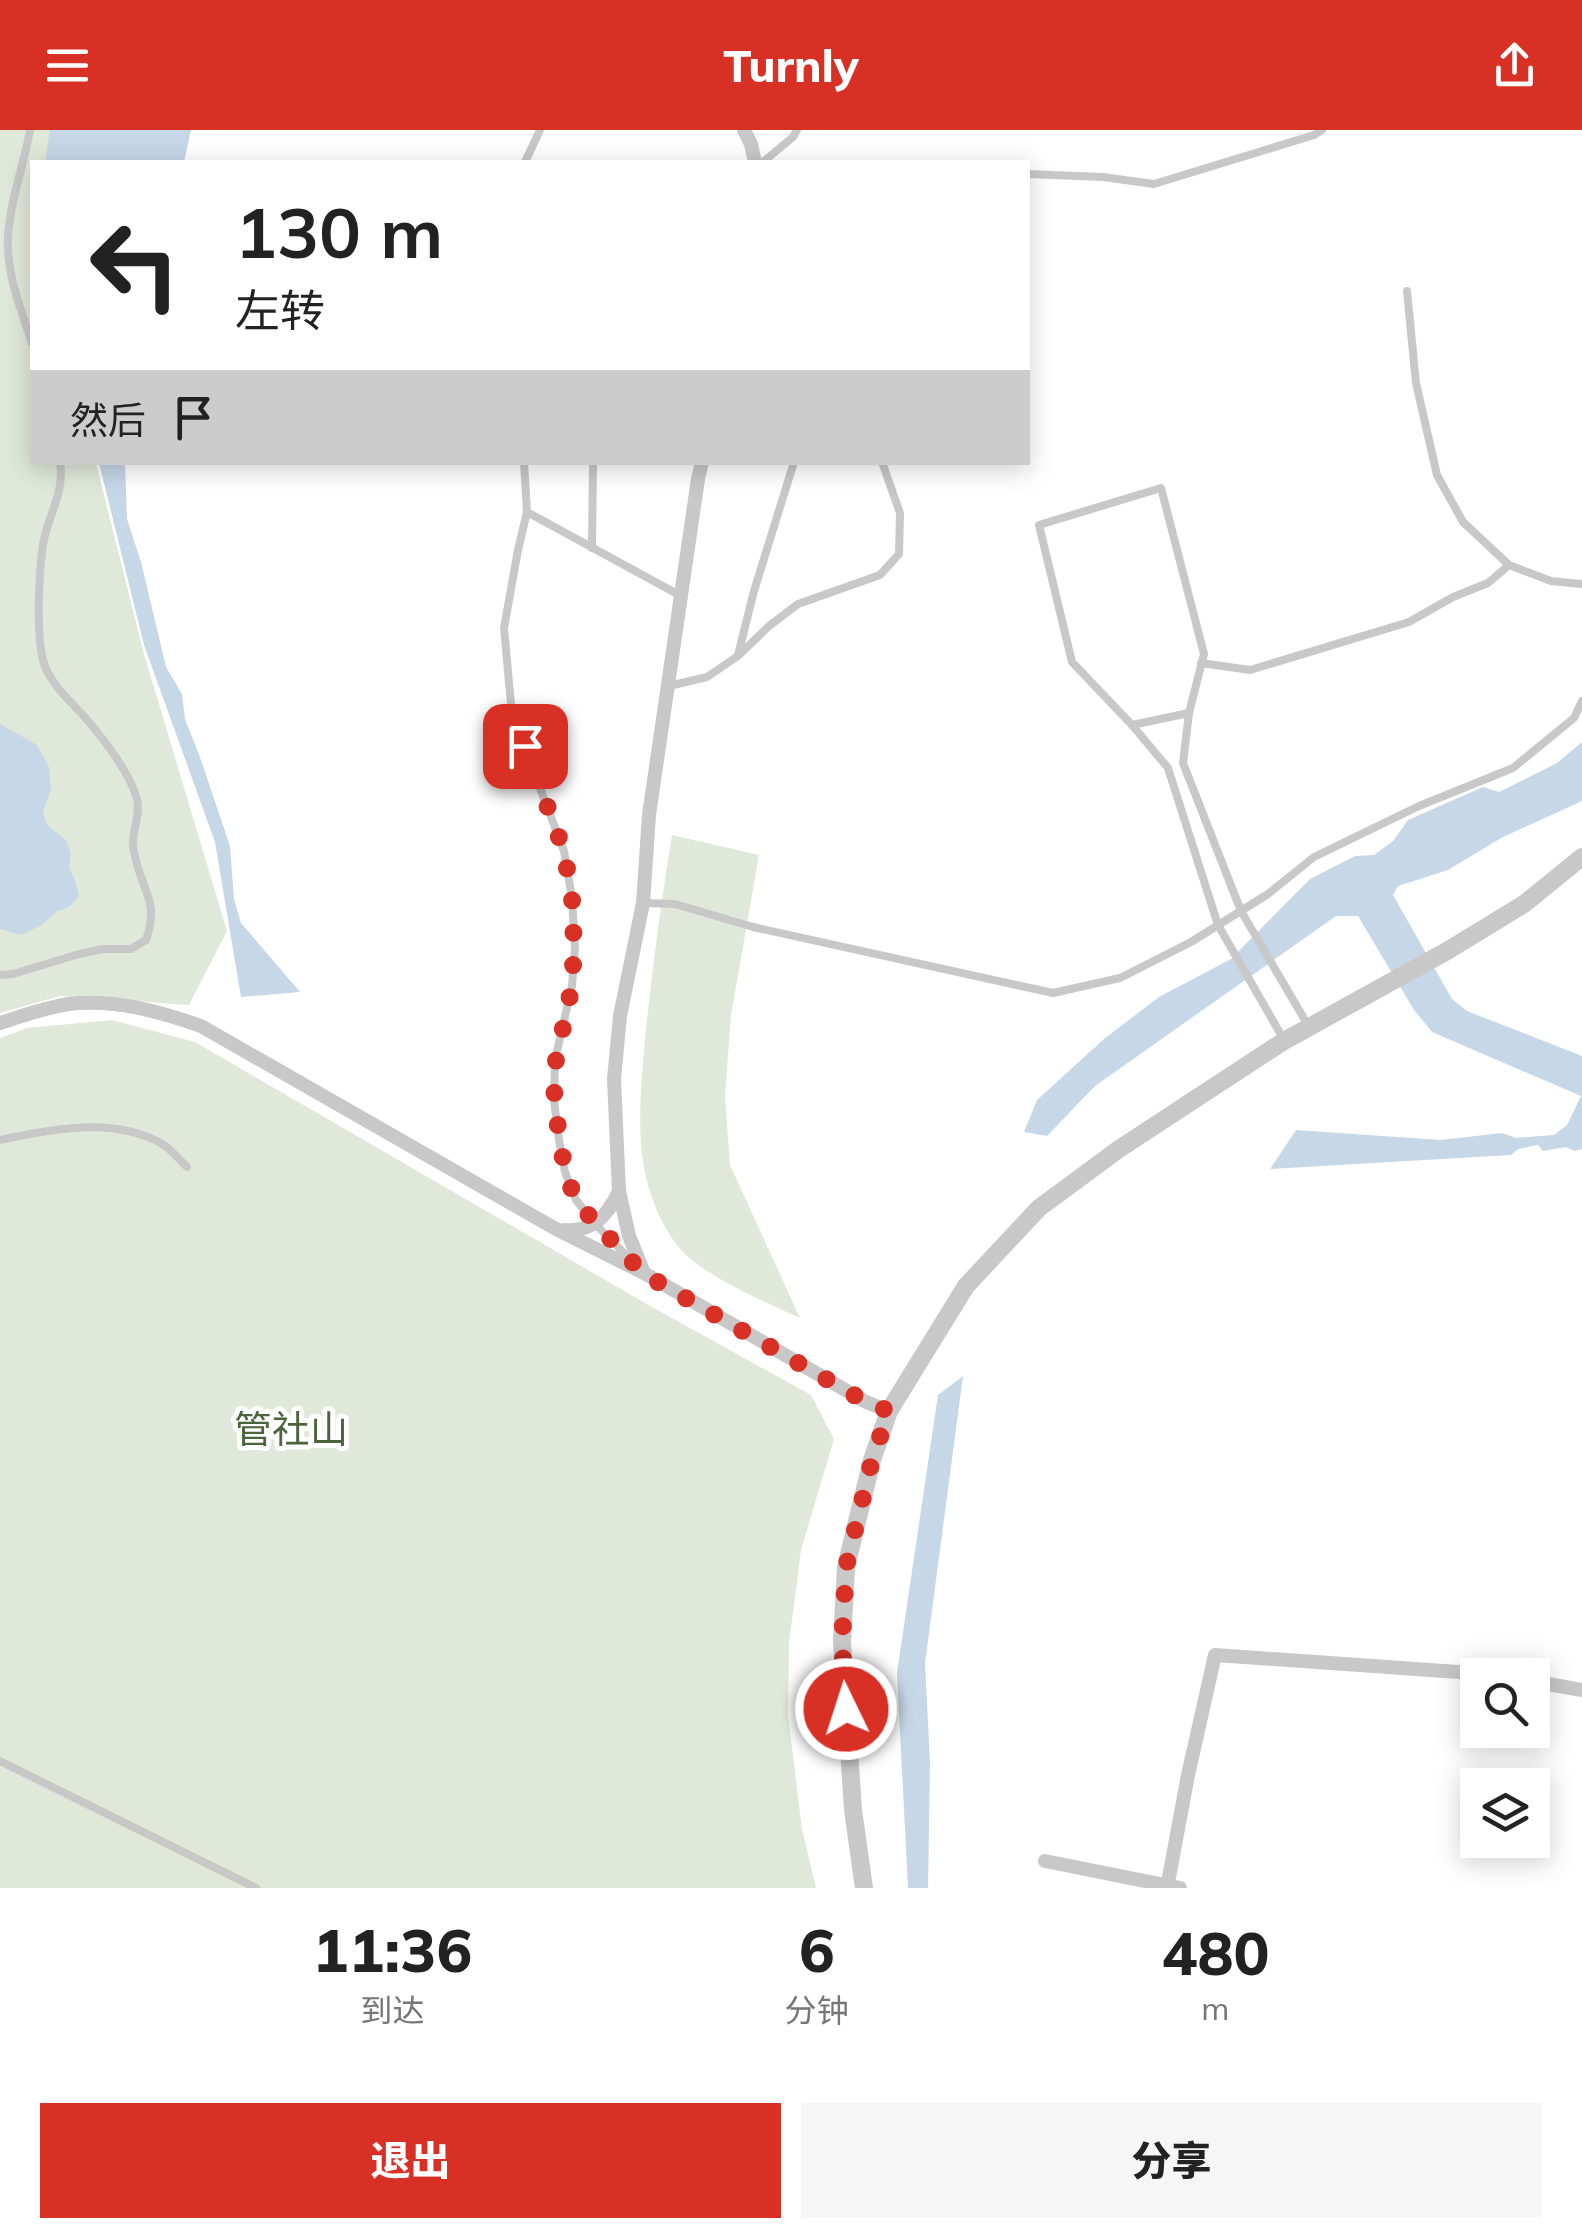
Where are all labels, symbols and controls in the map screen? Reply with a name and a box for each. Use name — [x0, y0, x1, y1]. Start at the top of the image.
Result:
text: Turnly — [723, 37, 859, 93]
icon: menu — [40, 38, 95, 93]
icon: share — [1487, 38, 1542, 93]
text: 130 m — [235, 188, 443, 276]
icon: left — [70, 200, 200, 330]
text: 左转 — [235, 282, 325, 338]
icon: arrive — [166, 390, 221, 445]
text: 然后 — [70, 396, 146, 444]
pin — [483, 704, 568, 789]
icon: arrive — [498, 719, 553, 774]
park label: 管社山 — [234, 1405, 348, 1453]
position arrow — [794, 1657, 898, 1761]
map controls — [1460, 1658, 1550, 1858]
button: search — [1460, 1658, 1550, 1748]
button: layers — [1460, 1768, 1550, 1858]
text: 11:36 — [313, 1912, 472, 1987]
text: 6 — [799, 1912, 835, 1987]
text: 480 — [1161, 1915, 1269, 1990]
text: m — [1201, 1988, 1229, 2028]
text: 到达 — [360, 1990, 424, 2030]
text: 分钟 — [785, 1990, 849, 2030]
button: 退出 — [40, 2103, 781, 2218]
button: 分享 — [801, 2103, 1542, 2218]

